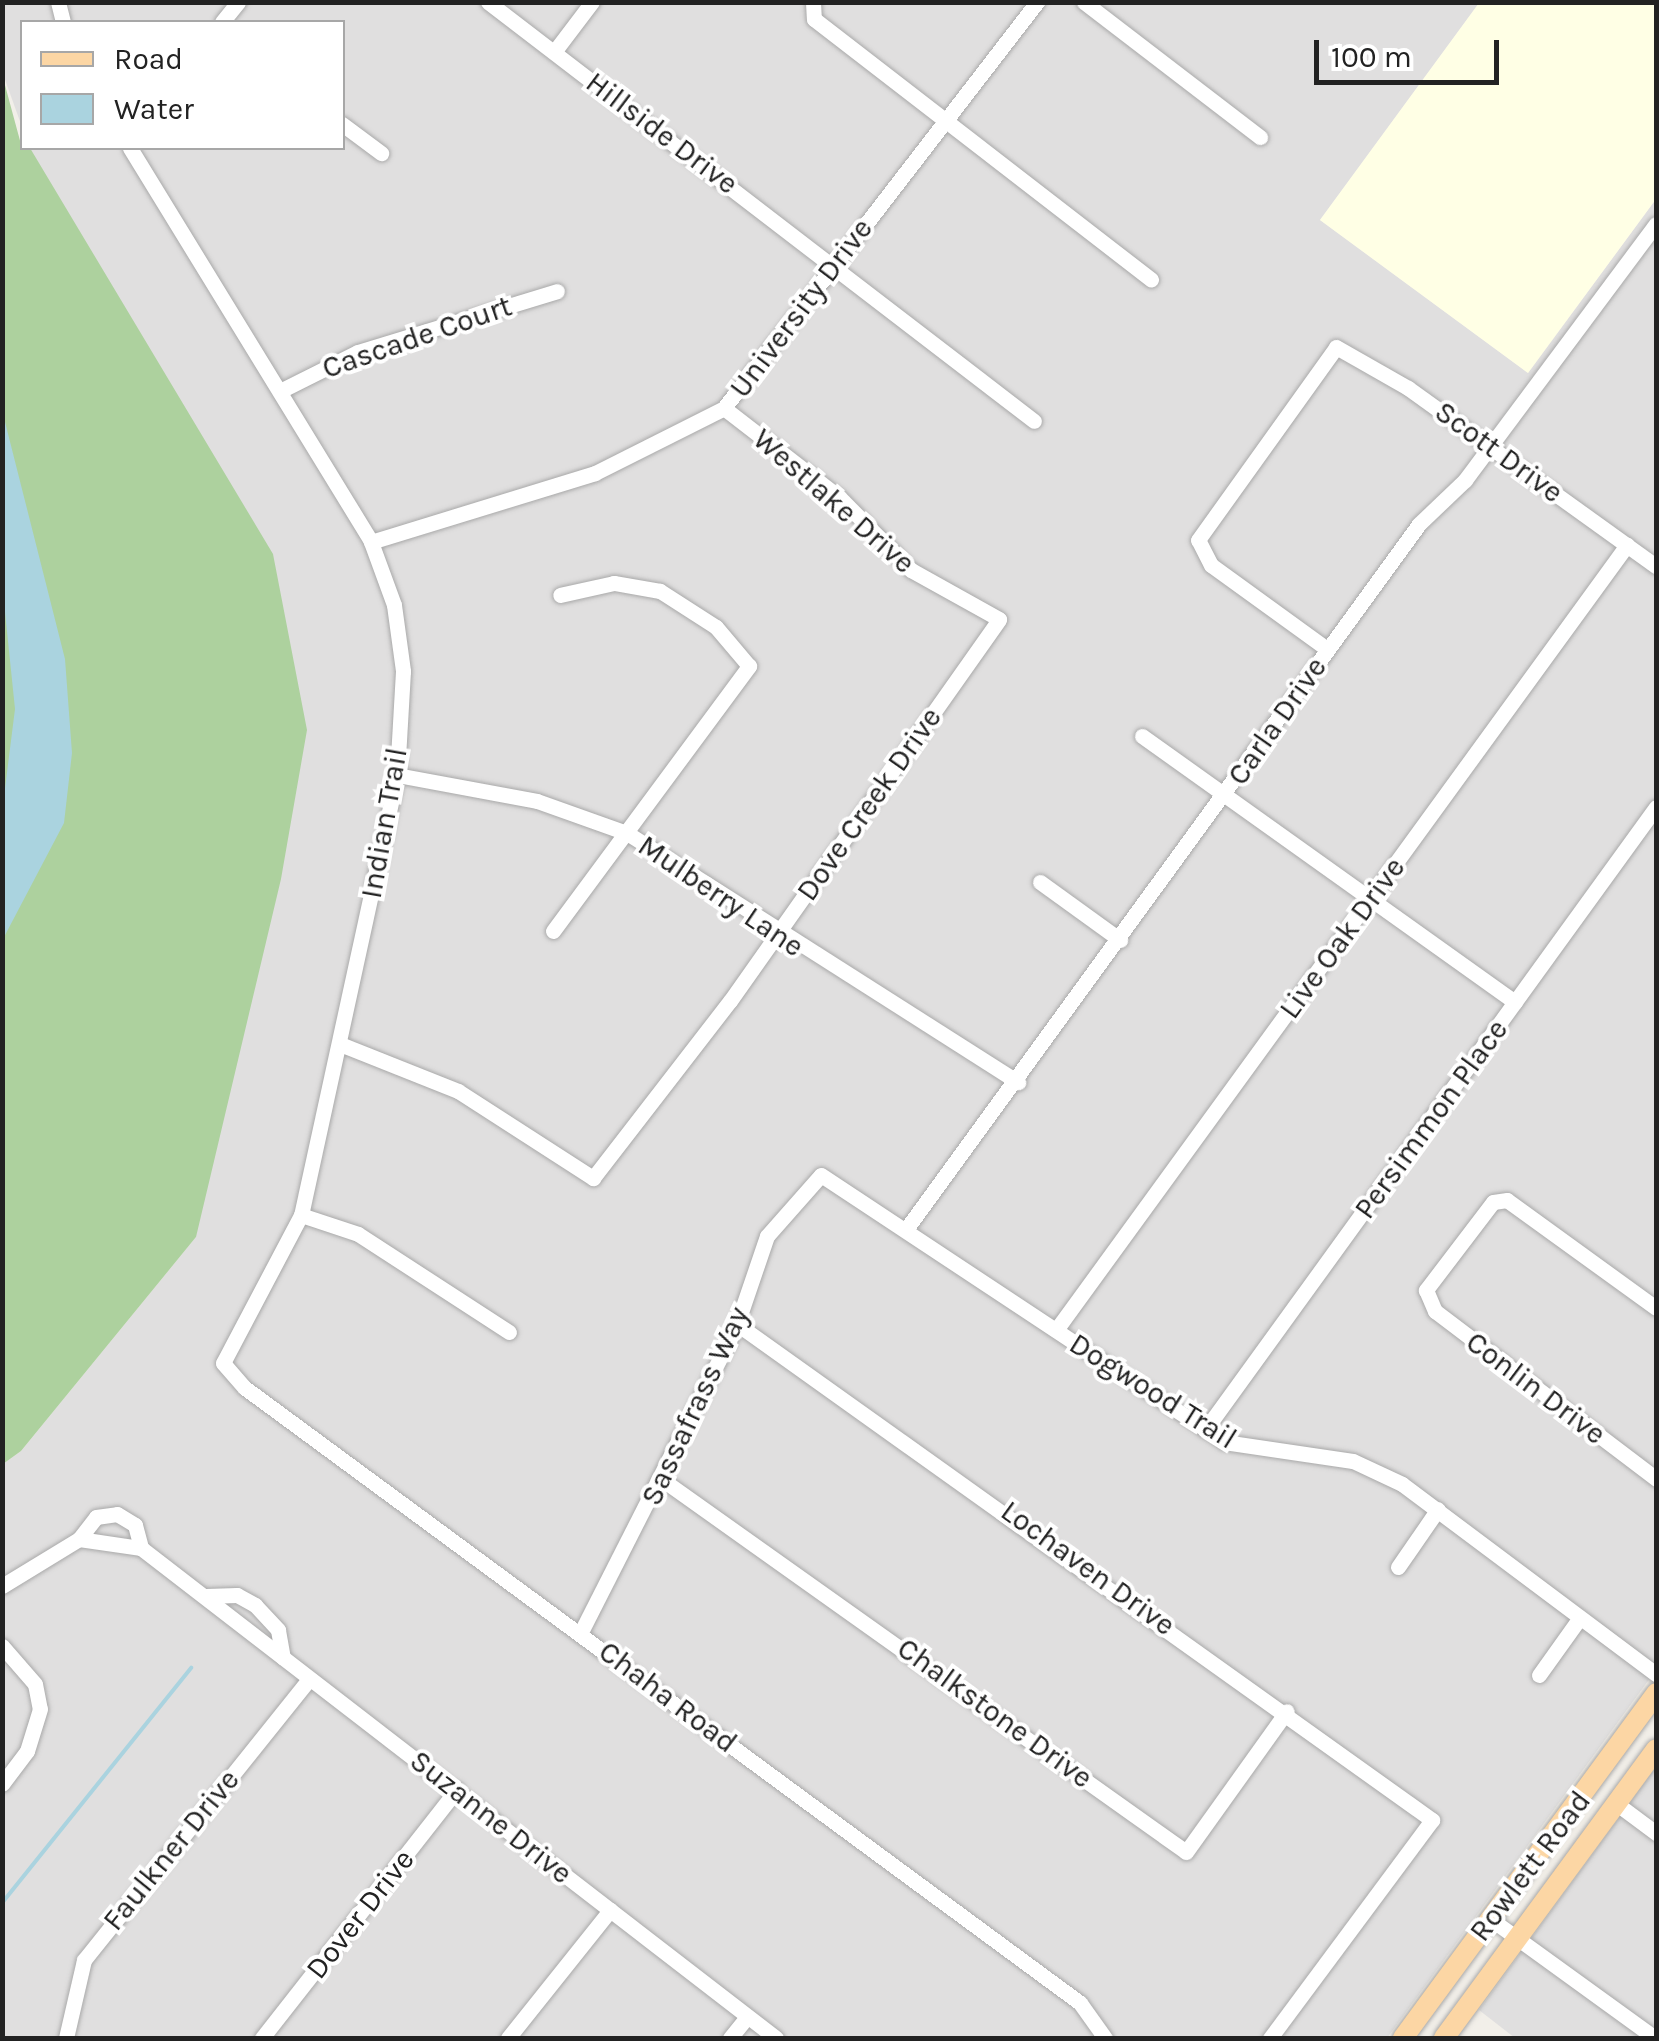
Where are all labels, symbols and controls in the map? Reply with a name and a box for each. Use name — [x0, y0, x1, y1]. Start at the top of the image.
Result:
legend — [20, 20, 345, 150]
scale bar — [1319, 20, 1504, 82]
text: 100 m — [1331, 39, 1412, 75]
text: Road — [114, 41, 183, 77]
street label: Hillside Drive — [579, 64, 745, 202]
text: Water — [114, 91, 194, 127]
street label: University Drive — [722, 211, 880, 405]
street label: Cascade Court — [318, 288, 516, 386]
street label: Scott Drive — [1428, 393, 1570, 511]
street label: Westlake Drive — [746, 421, 922, 581]
street label: Carla Drive — [1220, 650, 1334, 792]
street label: Dove Creek Drive — [789, 700, 949, 908]
street label: Indian Trail — [353, 745, 415, 901]
street label: Mulberry Lane — [631, 827, 811, 965]
street label: Live Oak Drive — [1271, 850, 1413, 1026]
street label: Persimmon Place — [1347, 1012, 1515, 1226]
street label: Sassafrass Way — [633, 1301, 757, 1511]
street label: Conlin Drive — [1459, 1324, 1613, 1452]
street label: Dogwood Trail — [1063, 1325, 1243, 1457]
street label: Lochaven Drive — [994, 1493, 1182, 1643]
street label: Chalkstone Drive — [890, 1630, 1100, 1796]
street label: Chaha Road — [592, 1633, 744, 1761]
street label: Suzanne Drive — [403, 1743, 579, 1891]
street label: Faulkner Drive — [95, 1762, 247, 1938]
street label: Rowlett Road — [1462, 1784, 1598, 1948]
street label: Dover Drive — [298, 1842, 422, 1986]

